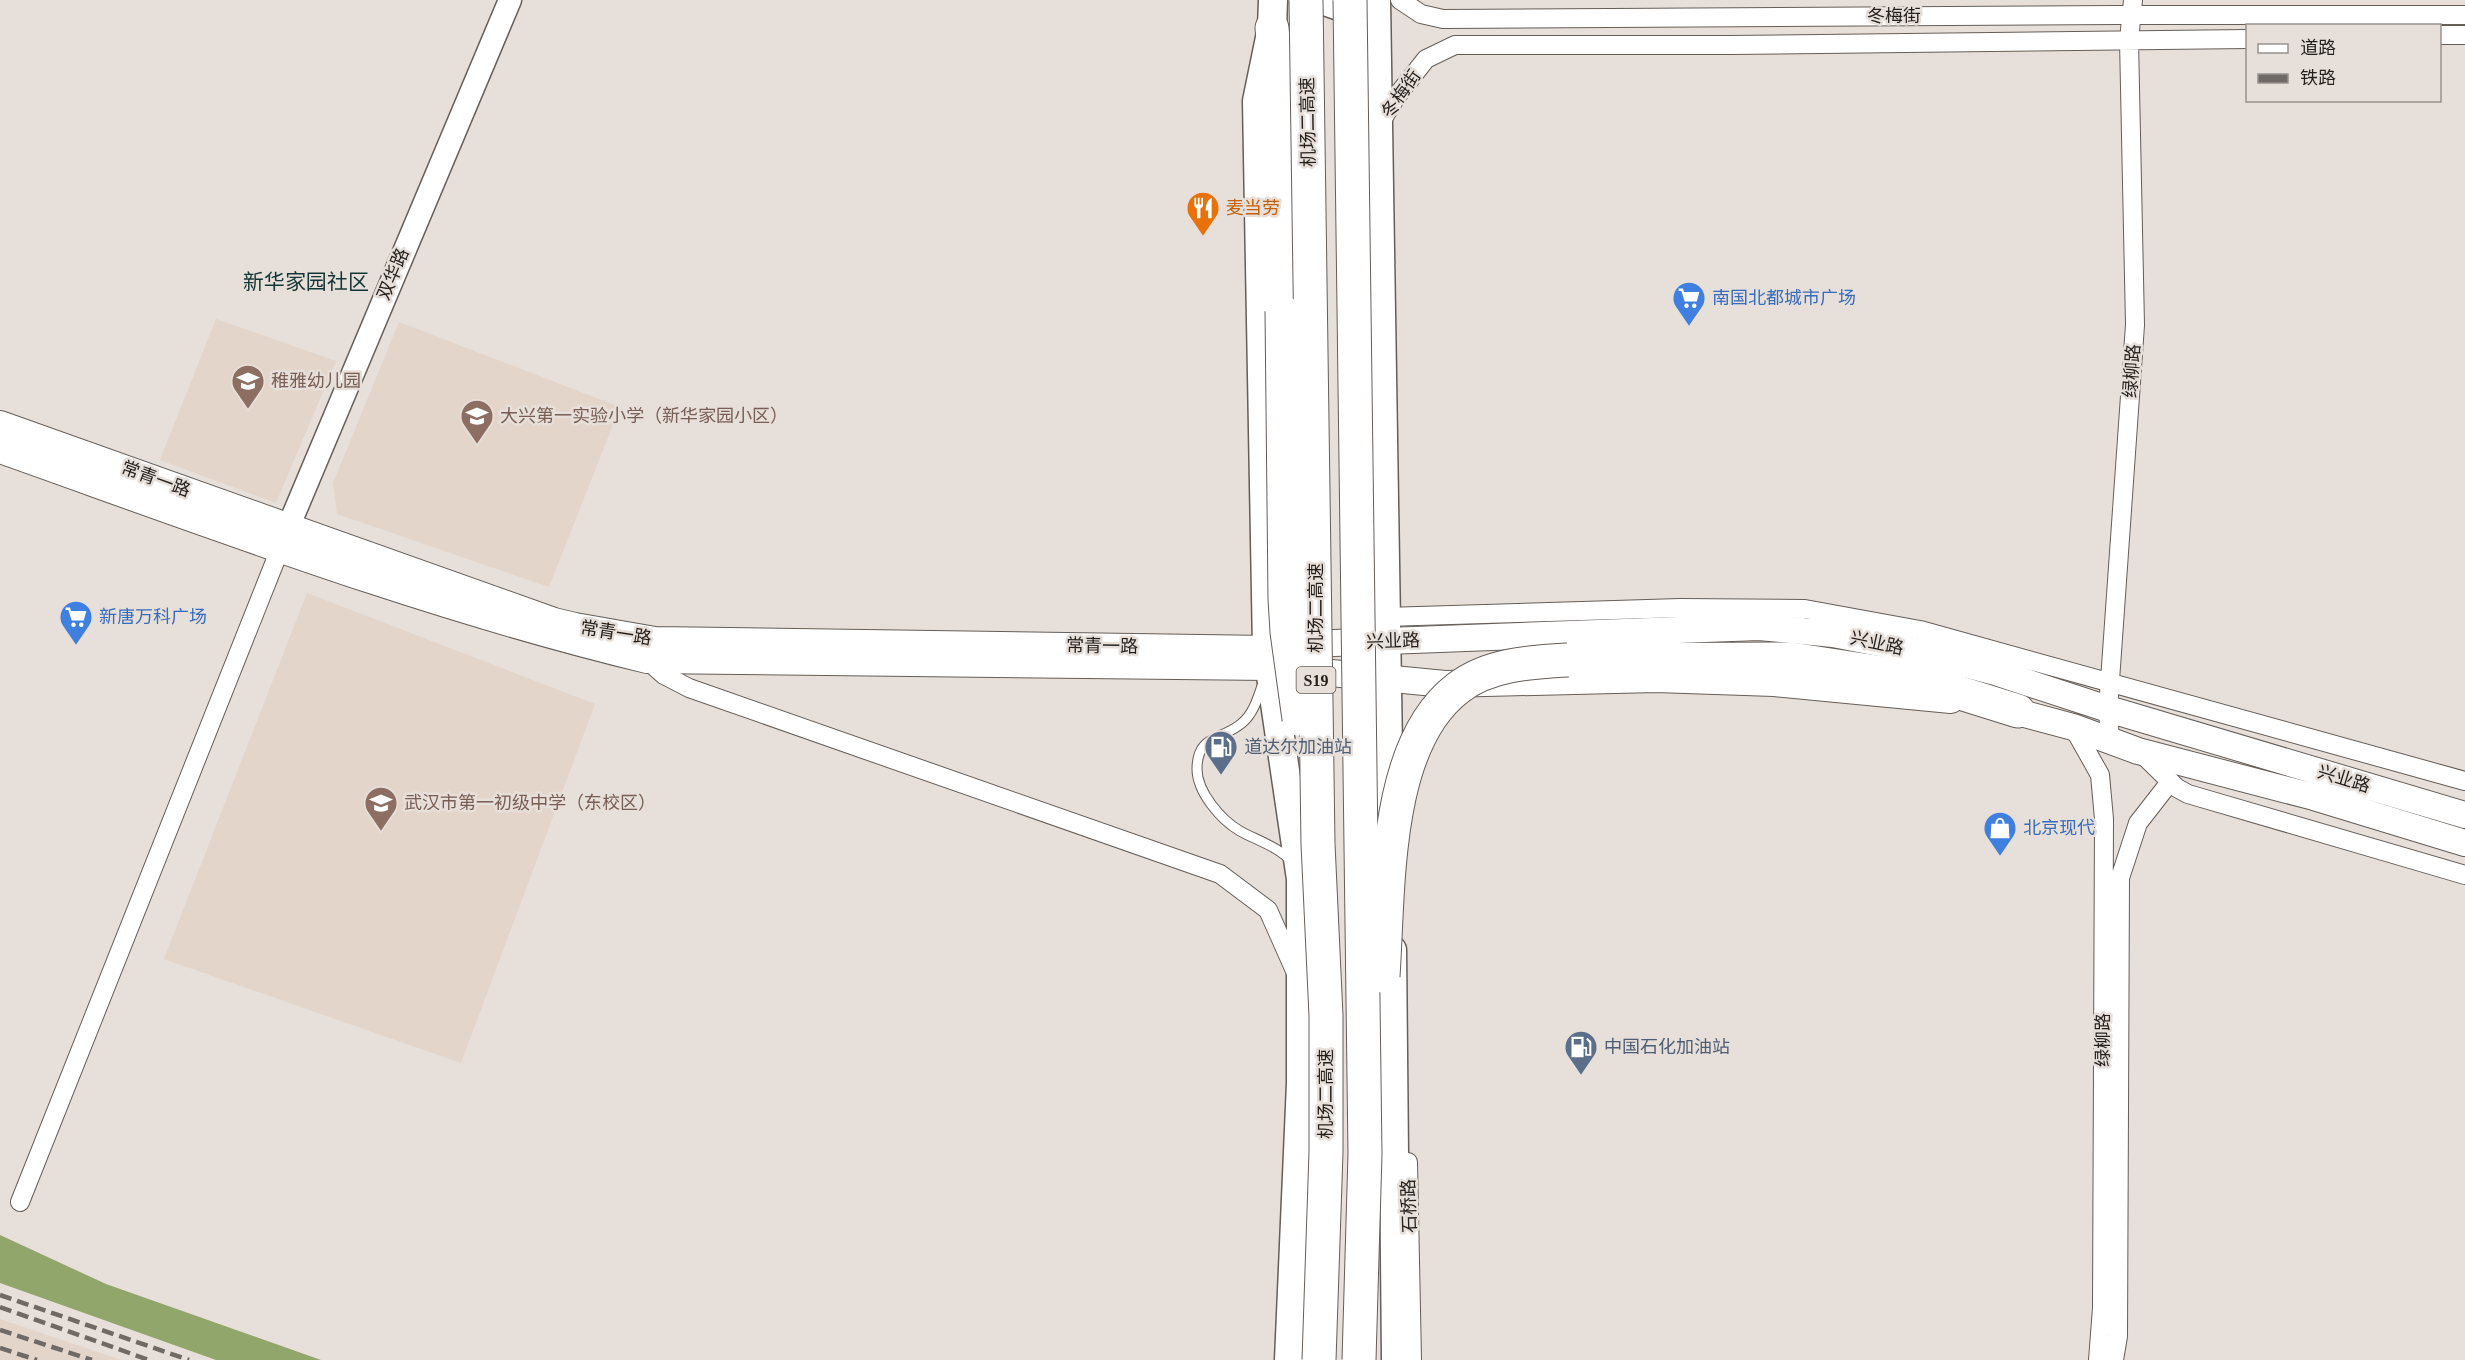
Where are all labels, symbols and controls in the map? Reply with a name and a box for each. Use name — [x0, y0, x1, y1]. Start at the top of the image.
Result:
street label: 冬梅街 — [1867, 6, 1921, 26]
legend — [2246, 24, 2441, 102]
text: 道路 — [2300, 38, 2336, 58]
street label: 冬梅街 — [1377, 66, 1425, 122]
text: 铁路 — [2300, 68, 2336, 88]
street label: 机场二高速 — [1297, 77, 1319, 167]
restaurant icon: 麦当劳 — [1185, 190, 1221, 237]
place label: 麦当劳 — [1226, 198, 1280, 218]
street label: 双华路 — [373, 245, 413, 303]
district label: 新华家园社区 — [243, 270, 369, 294]
supermarket icon: 南国北都城市广场 — [1671, 280, 1707, 327]
place label: 南国北都城市广场 — [1712, 288, 1856, 308]
street label: 绿柳路 — [2120, 343, 2144, 399]
school or university icon: 稚雅幼儿园 — [230, 363, 266, 410]
place label: 稚雅幼儿园 — [271, 371, 361, 391]
school or university icon: 大兴第一实验小学（新华家园小区） — [459, 398, 495, 445]
place label: 大兴第一实验小学（新华家园小区） — [500, 406, 788, 426]
street label: 常青一路 — [119, 457, 193, 501]
street label: 机场二高速 — [1306, 563, 1326, 653]
supermarket icon: 新唐万科广场 — [58, 599, 94, 646]
place label: 新唐万科广场 — [99, 607, 207, 627]
street label: 常青一路 — [579, 617, 653, 649]
street label: 兴业路 — [1849, 628, 1905, 658]
street label: 兴业路 — [1366, 630, 1420, 652]
street label: 常青一路 — [1066, 635, 1138, 657]
road number: S19 — [1296, 667, 1336, 693]
fuel station icon: 道达尔加油站 — [1203, 729, 1239, 776]
place label: 道达尔加油站 — [1244, 737, 1352, 757]
street label: 兴业路 — [2315, 762, 2373, 796]
school or university icon: 武汉市第一初级中学（东校区） — [363, 785, 399, 832]
place label: 武汉市第一初级中学（东校区） — [404, 793, 656, 813]
shop icon: 北京现代 — [1982, 810, 2018, 857]
place label: 北京现代 — [2023, 818, 2095, 838]
street label: 绿柳路 — [2093, 1013, 2113, 1067]
fuel station icon: 中国石化加油站 — [1563, 1029, 1599, 1076]
place label: 中国石化加油站 — [1604, 1037, 1730, 1057]
street label: 机场二高速 — [1316, 1049, 1336, 1139]
street label: 石桥路 — [1398, 1179, 1420, 1233]

